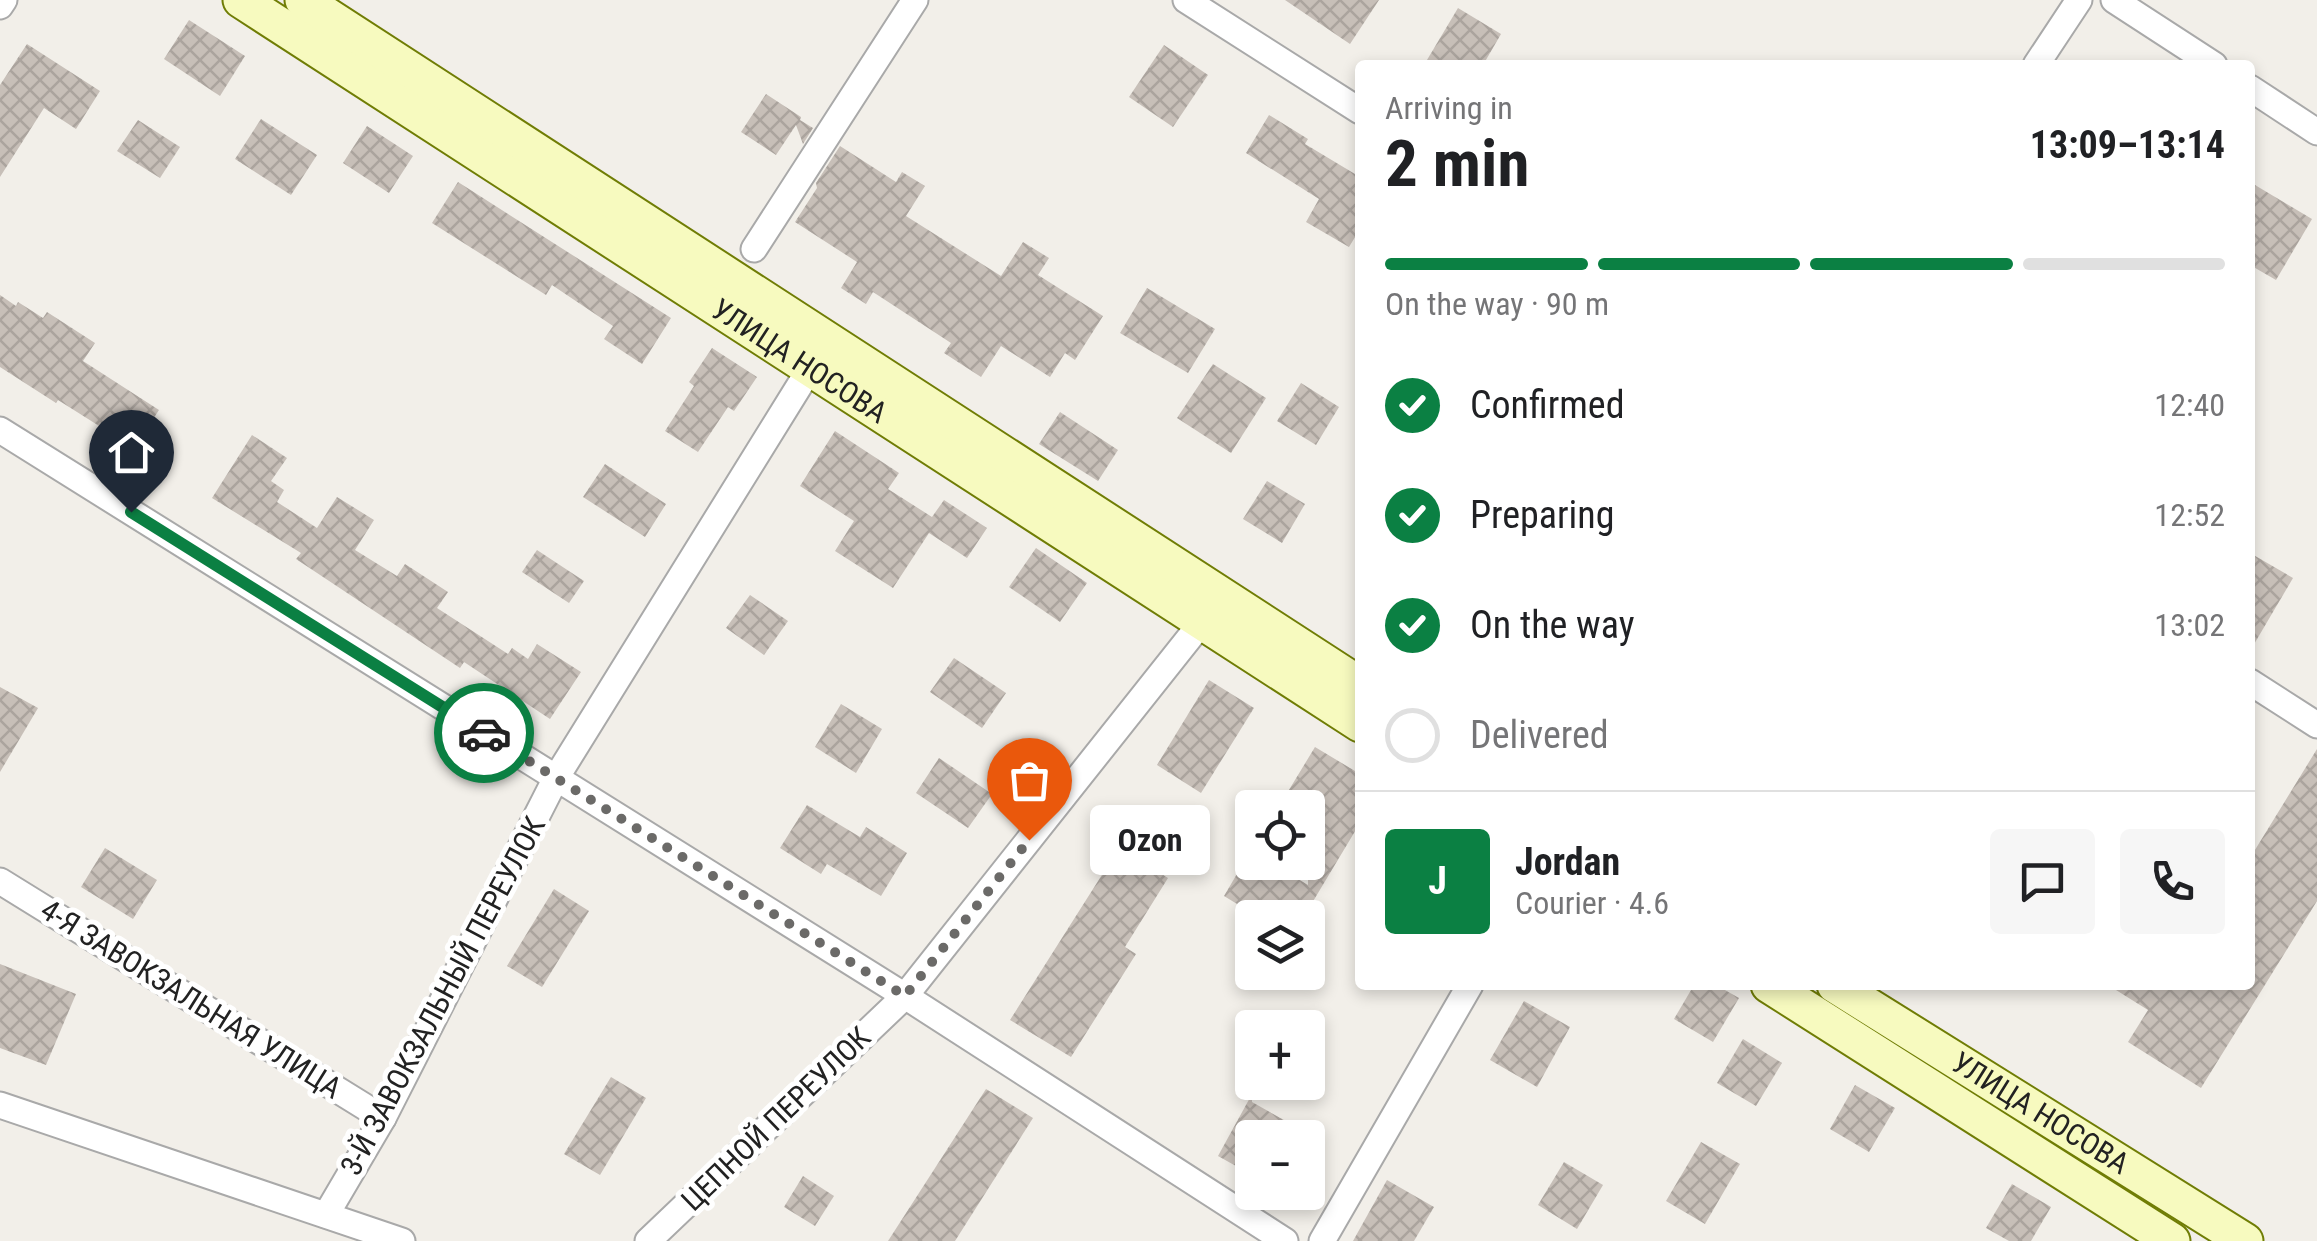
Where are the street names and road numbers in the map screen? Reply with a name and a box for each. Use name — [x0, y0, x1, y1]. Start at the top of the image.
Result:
street label: УЛИЦА НОСОВА — [705, 291, 894, 430]
street label: 3-Й ЗАВОКЗАЛЬНЫЙ ПЕРЕУЛОК — [333, 811, 552, 1181]
street label: 4-Я ЗАВОКЗАЛЬНАЯ УЛИЦА — [35, 892, 348, 1106]
street label: ЦЕПНОЙ ПЕРЕУЛОК — [674, 1019, 877, 1218]
street label: УЛИЦА НОСОВА — [1946, 1044, 2135, 1181]

